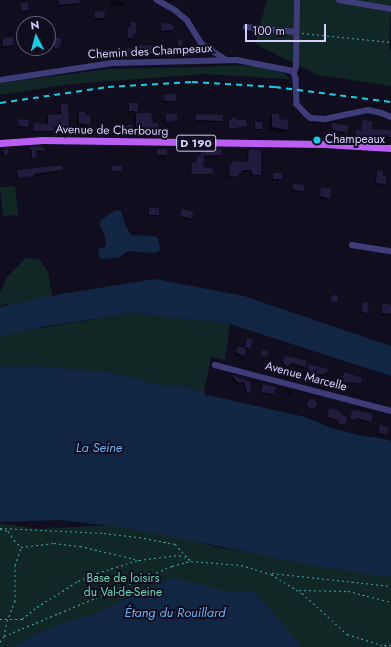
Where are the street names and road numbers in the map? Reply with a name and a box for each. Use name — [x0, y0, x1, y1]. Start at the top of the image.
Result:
street label: Chemin des Champeaux — [88, 42, 212, 62]
street label: Avenue de Cherbourg — [55, 123, 169, 139]
road number: D 190 — [176, 134, 216, 152]
street label: Avenue Marcelle — [264, 359, 348, 395]

